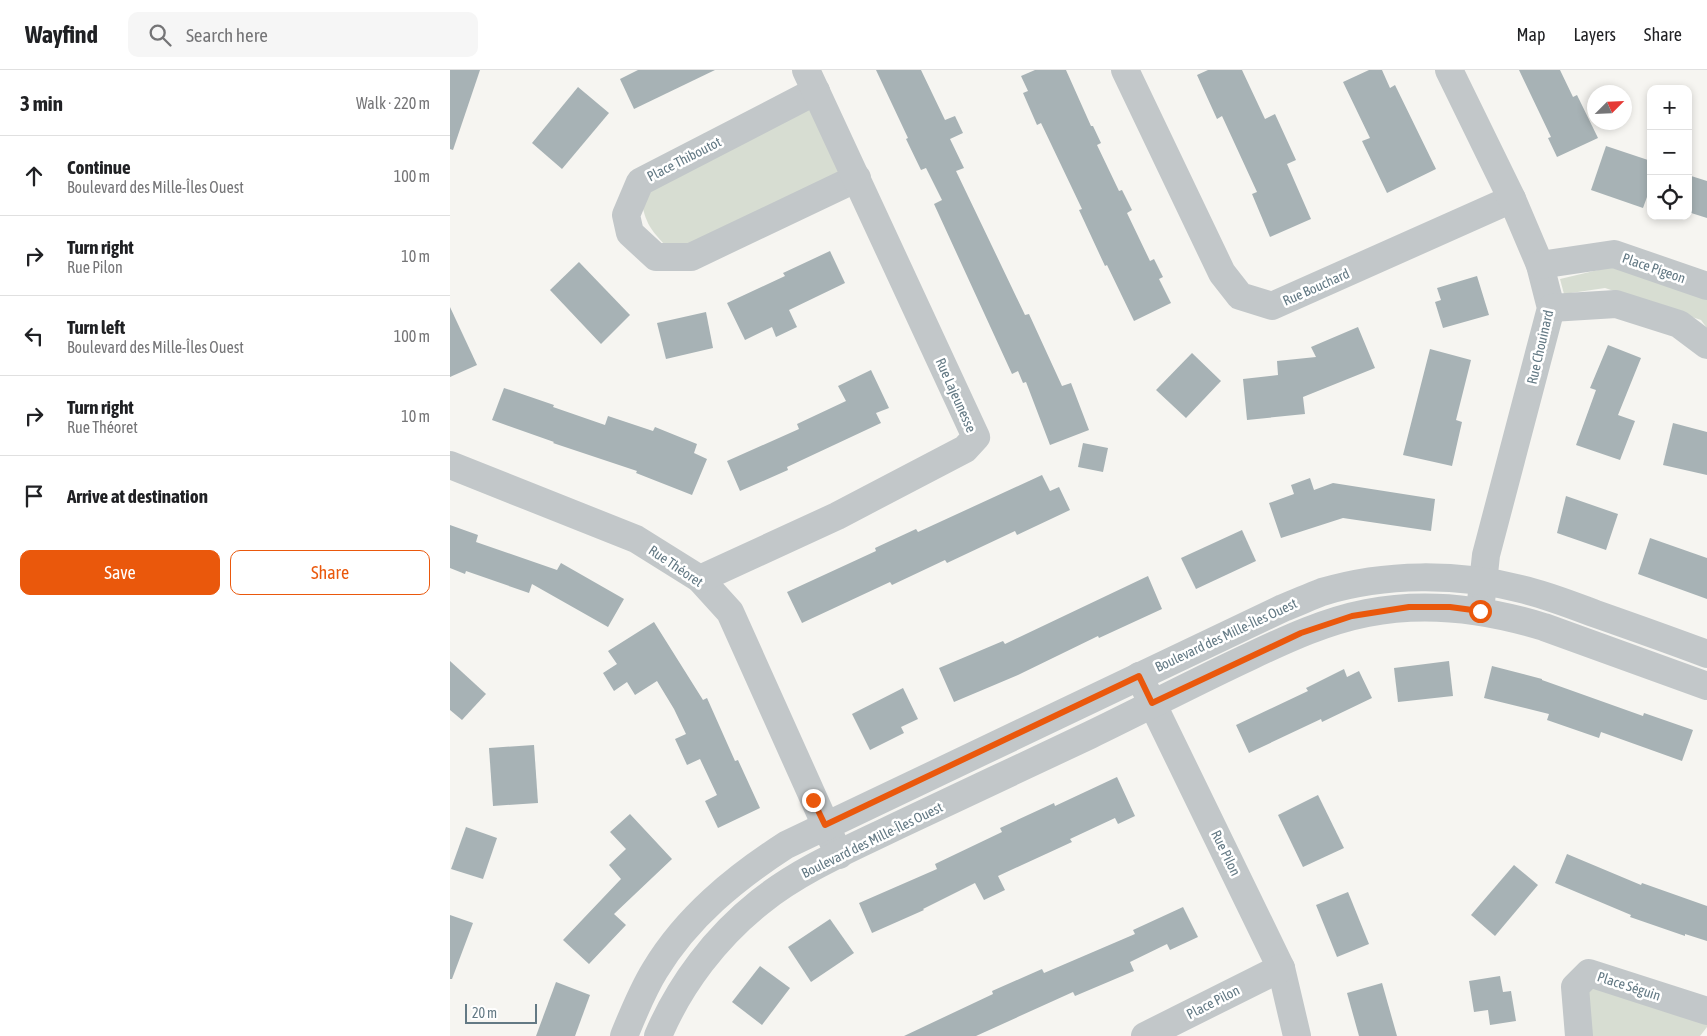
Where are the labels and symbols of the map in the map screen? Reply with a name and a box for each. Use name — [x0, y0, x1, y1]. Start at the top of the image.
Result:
north arrow — [1587, 85, 1632, 130]
street label: Place Thiboutot — [644, 134, 724, 184]
street label: Place Pigeon — [1620, 250, 1688, 286]
street label: Rue Bouchard — [1280, 265, 1352, 309]
street label: Rue Chouinard — [1524, 308, 1556, 386]
street label: Rue Lajeunesse — [932, 355, 980, 435]
street label: Rue Théoret — [646, 542, 706, 590]
street label: Boulevard des Mille-Îles Ouest — [1152, 595, 1300, 675]
route start — [1469, 600, 1492, 623]
route end — [802, 789, 825, 812]
street label: Boulevard des Mille-Îles Ouest — [799, 799, 945, 881]
street label: Rue Pilon — [1208, 828, 1244, 878]
street label: Place Séguin — [1595, 968, 1663, 1004]
street label: Place Pilon — [1184, 982, 1242, 1022]
scale bar — [465, 1001, 538, 1024]

